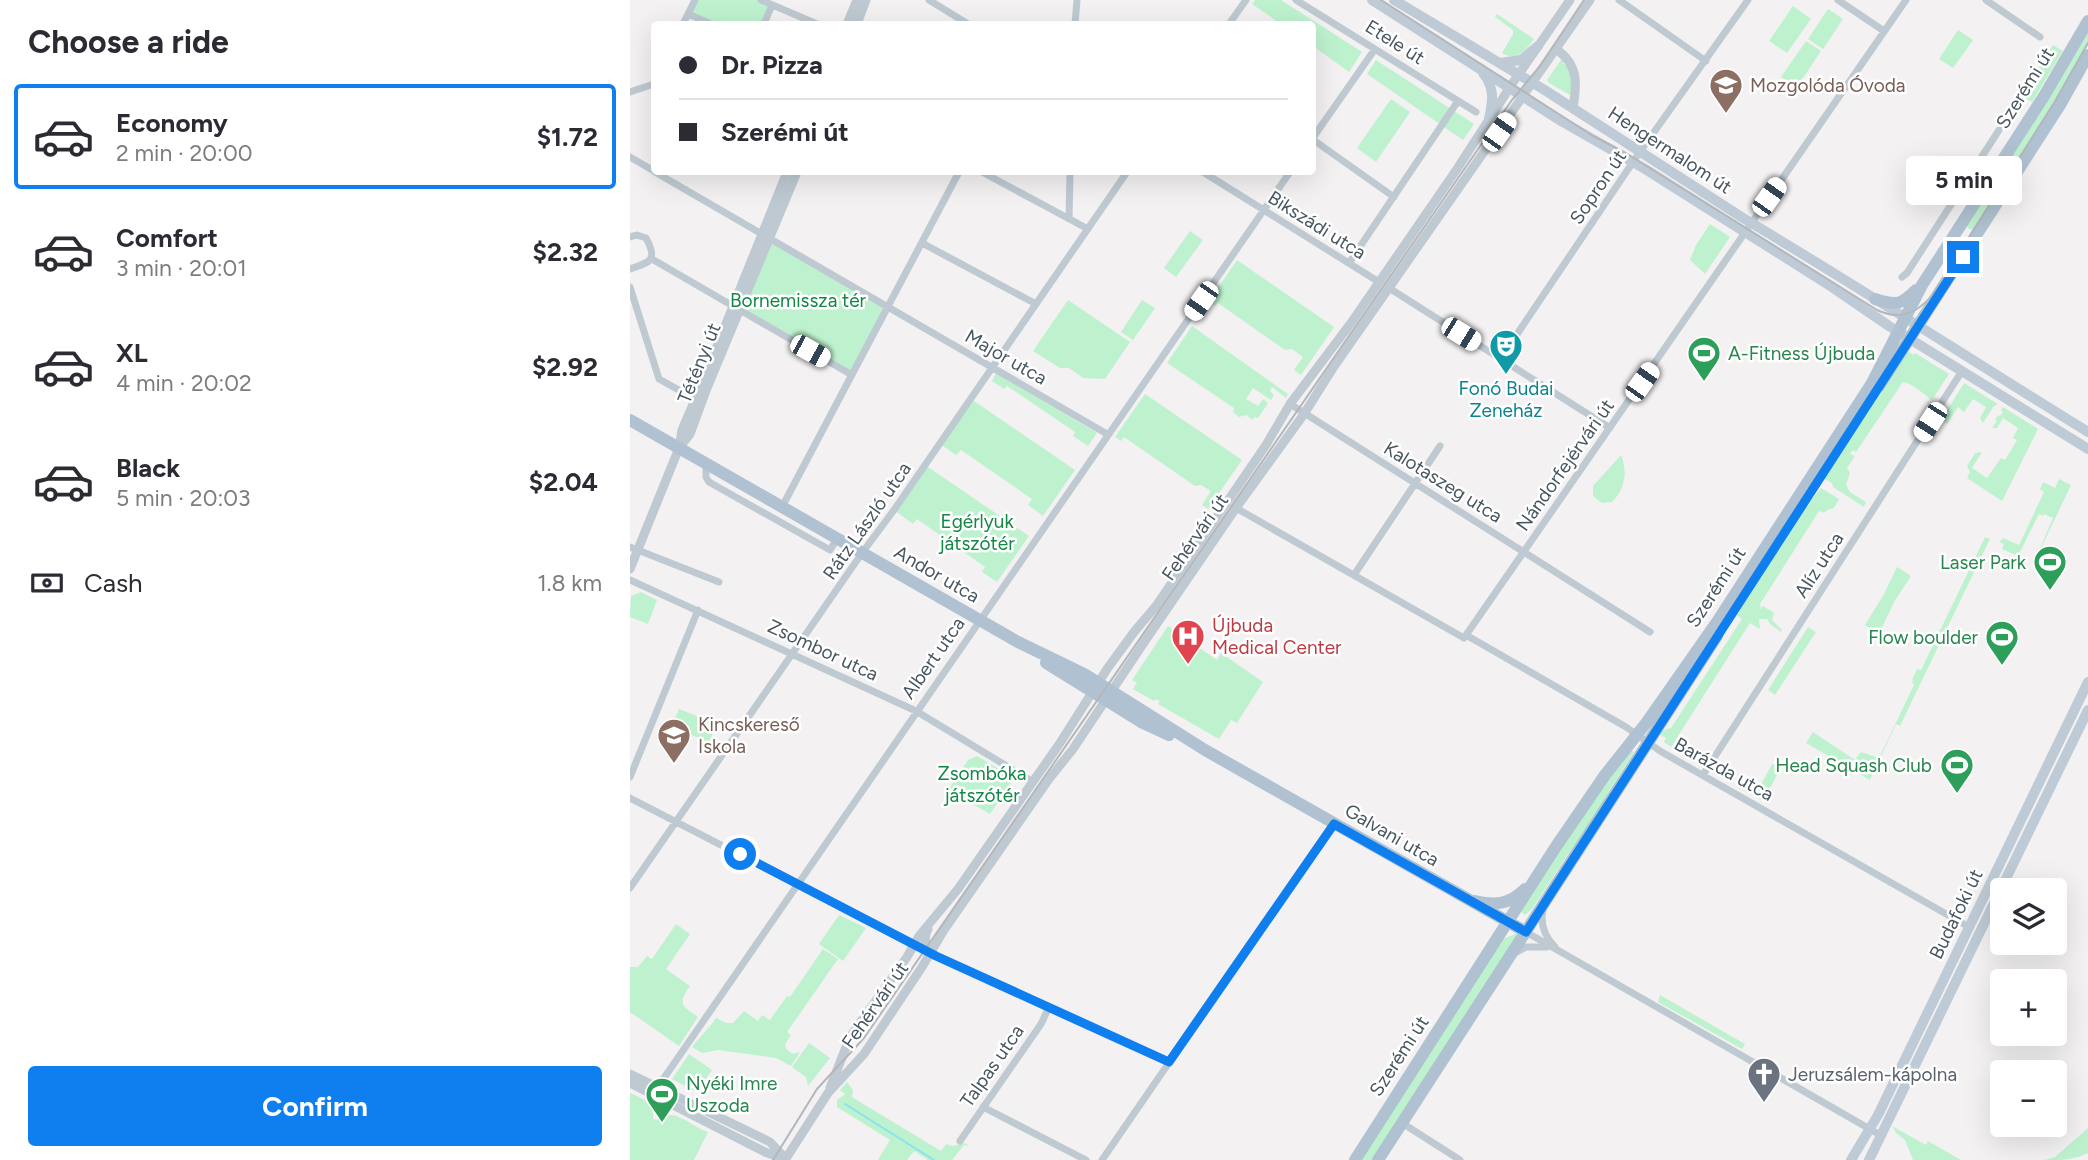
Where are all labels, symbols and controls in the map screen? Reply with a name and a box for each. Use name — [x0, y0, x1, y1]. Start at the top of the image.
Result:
street label: Etele út — [1361, 15, 1429, 69]
text: Choose a ride — [28, 23, 229, 61]
street label: Szerémi út — [1991, 43, 2059, 133]
text: Dr. Pizza — [721, 49, 823, 81]
school or university icon: Mozgolóda Óvoda — [1707, 66, 1745, 115]
place label: Mozgolóda Óvoda — [1750, 74, 1906, 97]
street label: Hengermalom út — [1604, 101, 1736, 199]
icon: car — [32, 105, 95, 168]
text: Economy — [116, 107, 228, 139]
car — [1479, 109, 1520, 155]
text: Szerémi út — [721, 116, 849, 148]
text: $1.72 — [537, 121, 598, 153]
text: 2 min · 20:00 — [116, 139, 252, 167]
street label: Sopron út — [1565, 146, 1631, 228]
callout: 5 min — [1905, 156, 2021, 204]
text: 5 min — [1935, 166, 1993, 194]
car — [1749, 174, 1790, 220]
street label: Bikszádi utca — [1264, 186, 1370, 264]
icon: car — [32, 220, 95, 283]
text: Comfort — [116, 222, 218, 254]
text: $2.32 — [533, 236, 598, 268]
route end — [1947, 241, 1979, 273]
text: 3 min · 20:01 — [116, 254, 247, 282]
car — [1181, 278, 1222, 324]
park label: Bornemissza tér — [730, 289, 867, 312]
car — [1438, 314, 1485, 354]
street label: Tétényi út — [672, 319, 726, 407]
street label: Major utca — [961, 324, 1051, 390]
theatre icon: Fonó Budai Zeneház — [1487, 327, 1525, 376]
car — [787, 332, 834, 370]
sports icon: A-Fitness Újbuda — [1685, 334, 1723, 383]
icon: car — [32, 335, 95, 398]
text: XL — [116, 337, 148, 369]
place label: A-Fitness Újbuda — [1728, 342, 1875, 365]
text: $2.92 — [532, 351, 598, 383]
car — [1622, 359, 1663, 405]
text: 4 min · 20:02 — [116, 369, 252, 397]
place label: Fonó Budai Zeneház — [1459, 377, 1554, 422]
street label: Nándorfejérvári út — [1511, 395, 1619, 535]
car — [1910, 399, 1951, 445]
street label: Kalotaszeg utca — [1380, 436, 1506, 528]
icon: car — [32, 450, 95, 513]
text: Black — [116, 452, 180, 484]
street label: Rátz László utca — [818, 458, 916, 584]
text: $2.04 — [529, 466, 598, 498]
text: 5 min · 20:03 — [116, 484, 251, 512]
street label: Fehérvári út — [1157, 489, 1233, 585]
park label: Egérlyuk játszótér — [938, 510, 1015, 555]
street label: Alíz utca — [1789, 528, 1849, 602]
street label: Andor utca — [890, 540, 984, 608]
street label: Szerémi út — [1682, 542, 1750, 632]
sports icon: Laser Park — [2031, 543, 2069, 592]
place label: Laser Park — [1940, 551, 2027, 574]
icon: cash — [28, 564, 66, 602]
text: Cash — [84, 567, 143, 599]
text: 1.8 km — [537, 569, 602, 597]
street label: Albert utca — [896, 613, 970, 703]
street label: Zsombor utca — [764, 614, 882, 686]
place label: Újbuda Medical Center — [1212, 614, 1342, 659]
hospital icon: Újbuda Medical Center — [1169, 617, 1207, 666]
sports icon: Flow boulder — [1983, 618, 2021, 667]
place label: Flow boulder — [1868, 626, 1979, 649]
place label: Kincskereső Iskola — [698, 713, 800, 758]
school or university icon: Kincskereső Iskola — [655, 716, 693, 765]
street label: Barázda utca — [1670, 732, 1778, 806]
sports icon: Head Squash Club — [1938, 746, 1976, 795]
place label: Head Squash Club — [1775, 754, 1932, 777]
park label: Zsombóka játszótér — [937, 762, 1027, 807]
street label: Galvani utca — [1341, 799, 1443, 871]
route start — [724, 838, 756, 870]
street label: Budafoki út — [1924, 865, 1988, 963]
map controls — [1990, 878, 2067, 1137]
button: layers — [1990, 878, 2067, 955]
street label: Fehérvári út — [837, 957, 913, 1053]
button: + — [1990, 969, 2067, 1046]
street label: Szerémi út — [1365, 1011, 1433, 1101]
street label: Talpas utca — [955, 1020, 1029, 1112]
church icon: Jeruzsálem-kápolna — [1745, 1055, 1783, 1104]
button: − — [1990, 1060, 2067, 1137]
place label: Jeruzsálem-kápolna — [1788, 1063, 1957, 1086]
button: Confirm — [28, 1066, 602, 1146]
place label: Nyéki Imre Uszoda — [686, 1072, 777, 1117]
sports icon: Nyéki Imre Uszoda — [643, 1075, 681, 1124]

